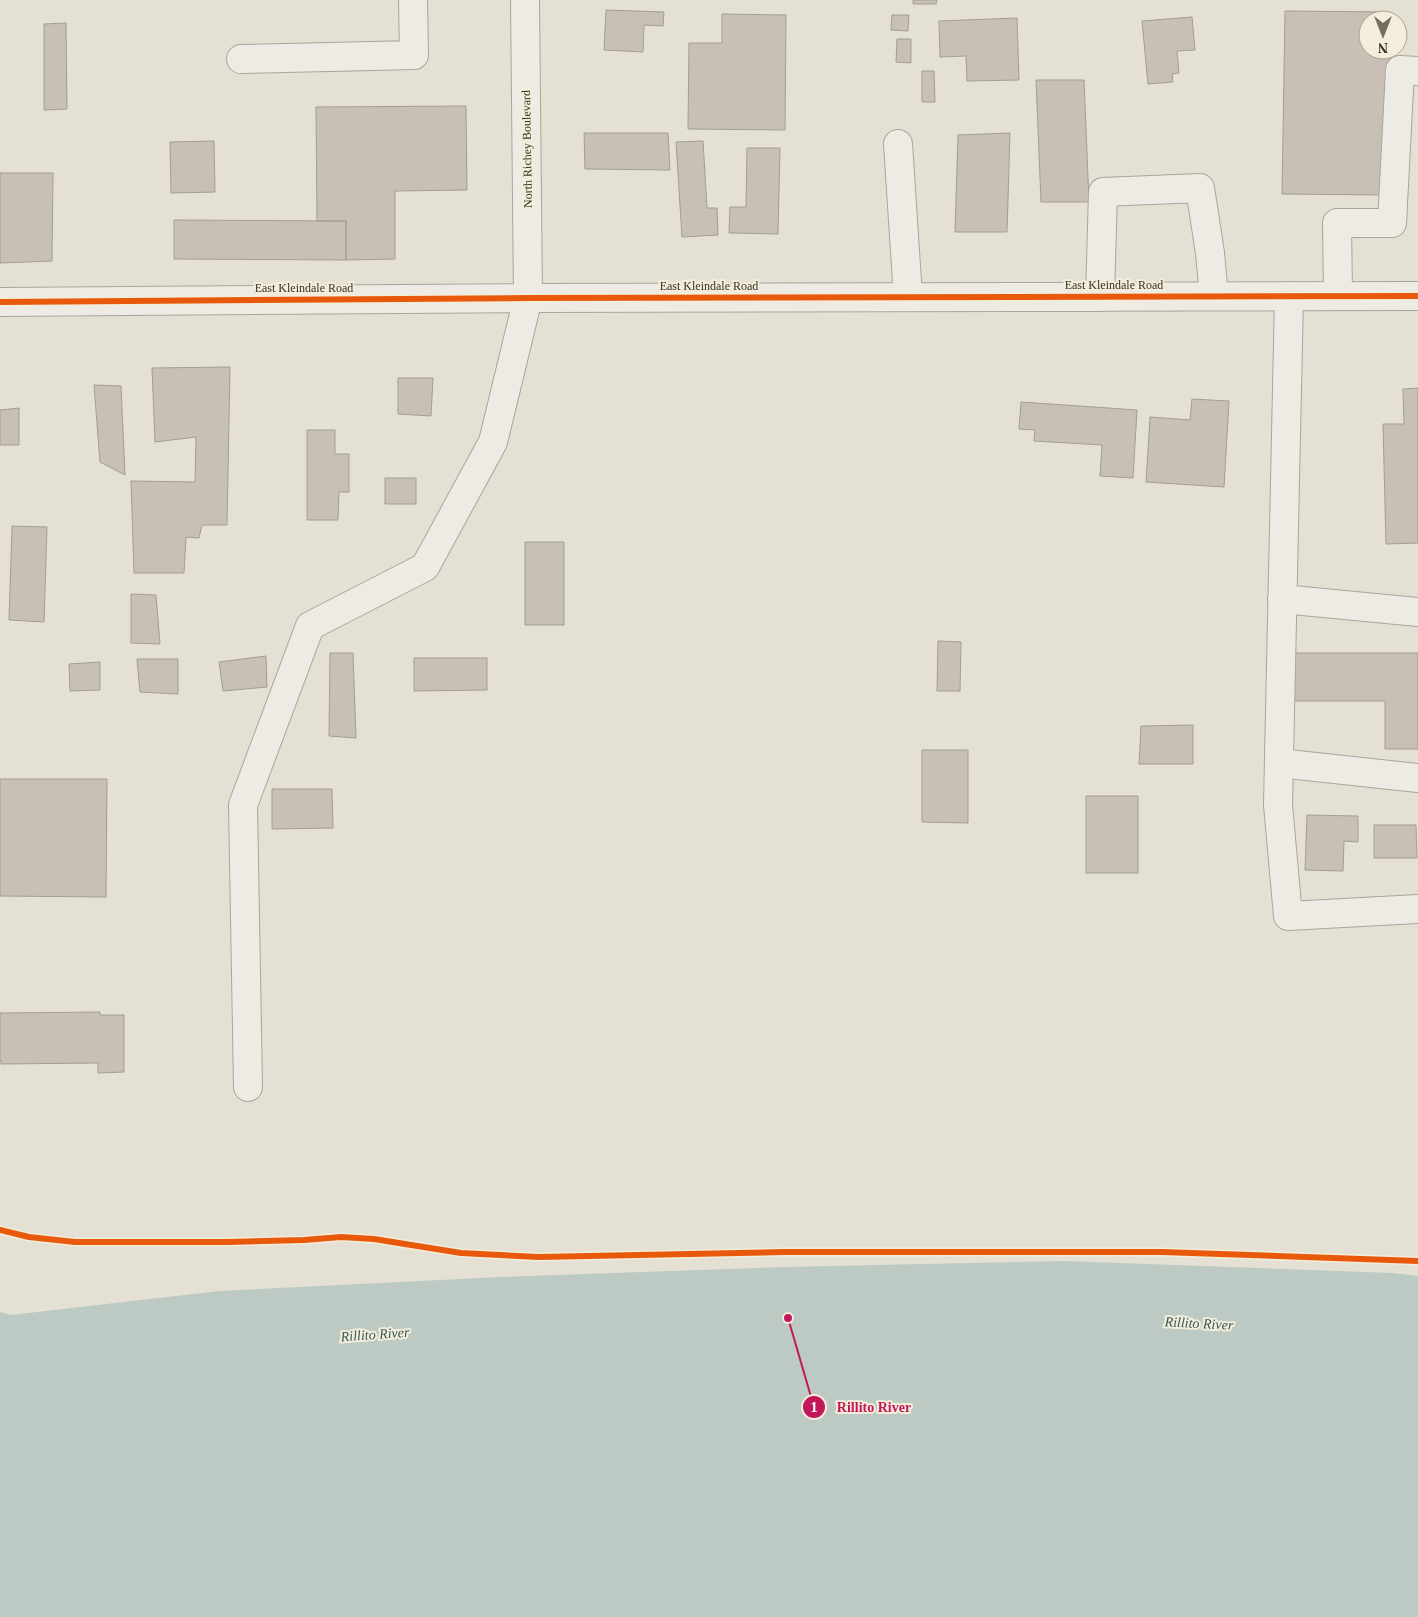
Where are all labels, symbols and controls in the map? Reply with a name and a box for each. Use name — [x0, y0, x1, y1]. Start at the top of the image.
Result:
north arrow — [1358, 10, 1408, 60]
text: N — [1378, 40, 1388, 55]
street label: North Richey Boulevard — [519, 90, 535, 208]
street label: East Kleindale Road — [1065, 278, 1163, 292]
street label: East Kleindale Road — [660, 279, 758, 293]
street label: East Kleindale Road — [255, 281, 353, 295]
water label: Rillito River — [1163, 1314, 1234, 1333]
water label: Rillito River — [339, 1325, 410, 1344]
callout: Rillito River — [802, 1393, 921, 1422]
text: 1 — [810, 1399, 818, 1415]
text: Rillito River — [837, 1400, 911, 1415]

